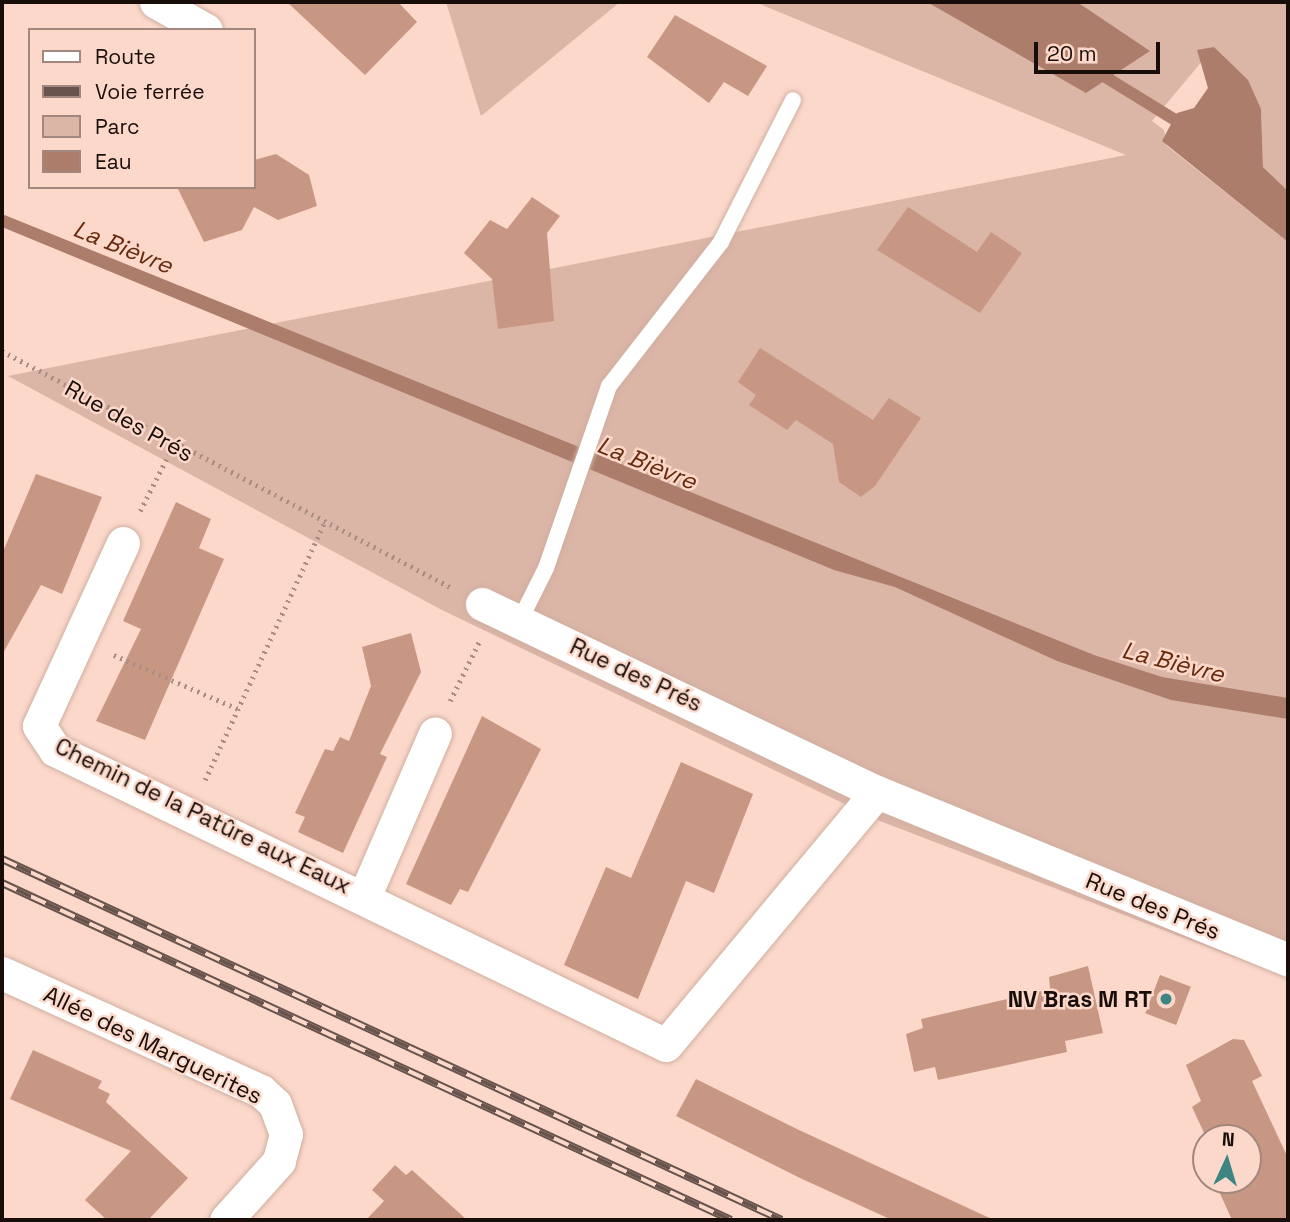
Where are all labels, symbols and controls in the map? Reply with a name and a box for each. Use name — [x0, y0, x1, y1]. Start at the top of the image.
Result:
legend — [28, 28, 256, 189]
scale bar — [1038, 28, 1164, 72]
text: 20 m — [1047, 40, 1097, 67]
text: Route — [95, 43, 156, 70]
text: Voie ferrée — [95, 78, 205, 105]
text: Parc — [95, 113, 140, 140]
text: Eau — [95, 148, 132, 175]
water label: La Bièvre — [69, 214, 177, 280]
street label: Rue des Prés — [60, 374, 198, 468]
water label: La Bièvre — [593, 430, 701, 496]
street label: Rue des Prés — [566, 632, 706, 718]
water label: La Bièvre — [1119, 635, 1227, 689]
street label: Chemin de la Patûre aux Eaux — [51, 732, 355, 900]
street label: Rue des Prés — [1082, 867, 1224, 945]
street label: Allée des Marguerites — [39, 980, 267, 1110]
place label: NV Bras M RT — [1007, 985, 1152, 1013]
marker: NV Bras M RT — [1158, 991, 1174, 1007]
north arrow — [1192, 1124, 1262, 1194]
text: N — [1221, 1127, 1236, 1152]

